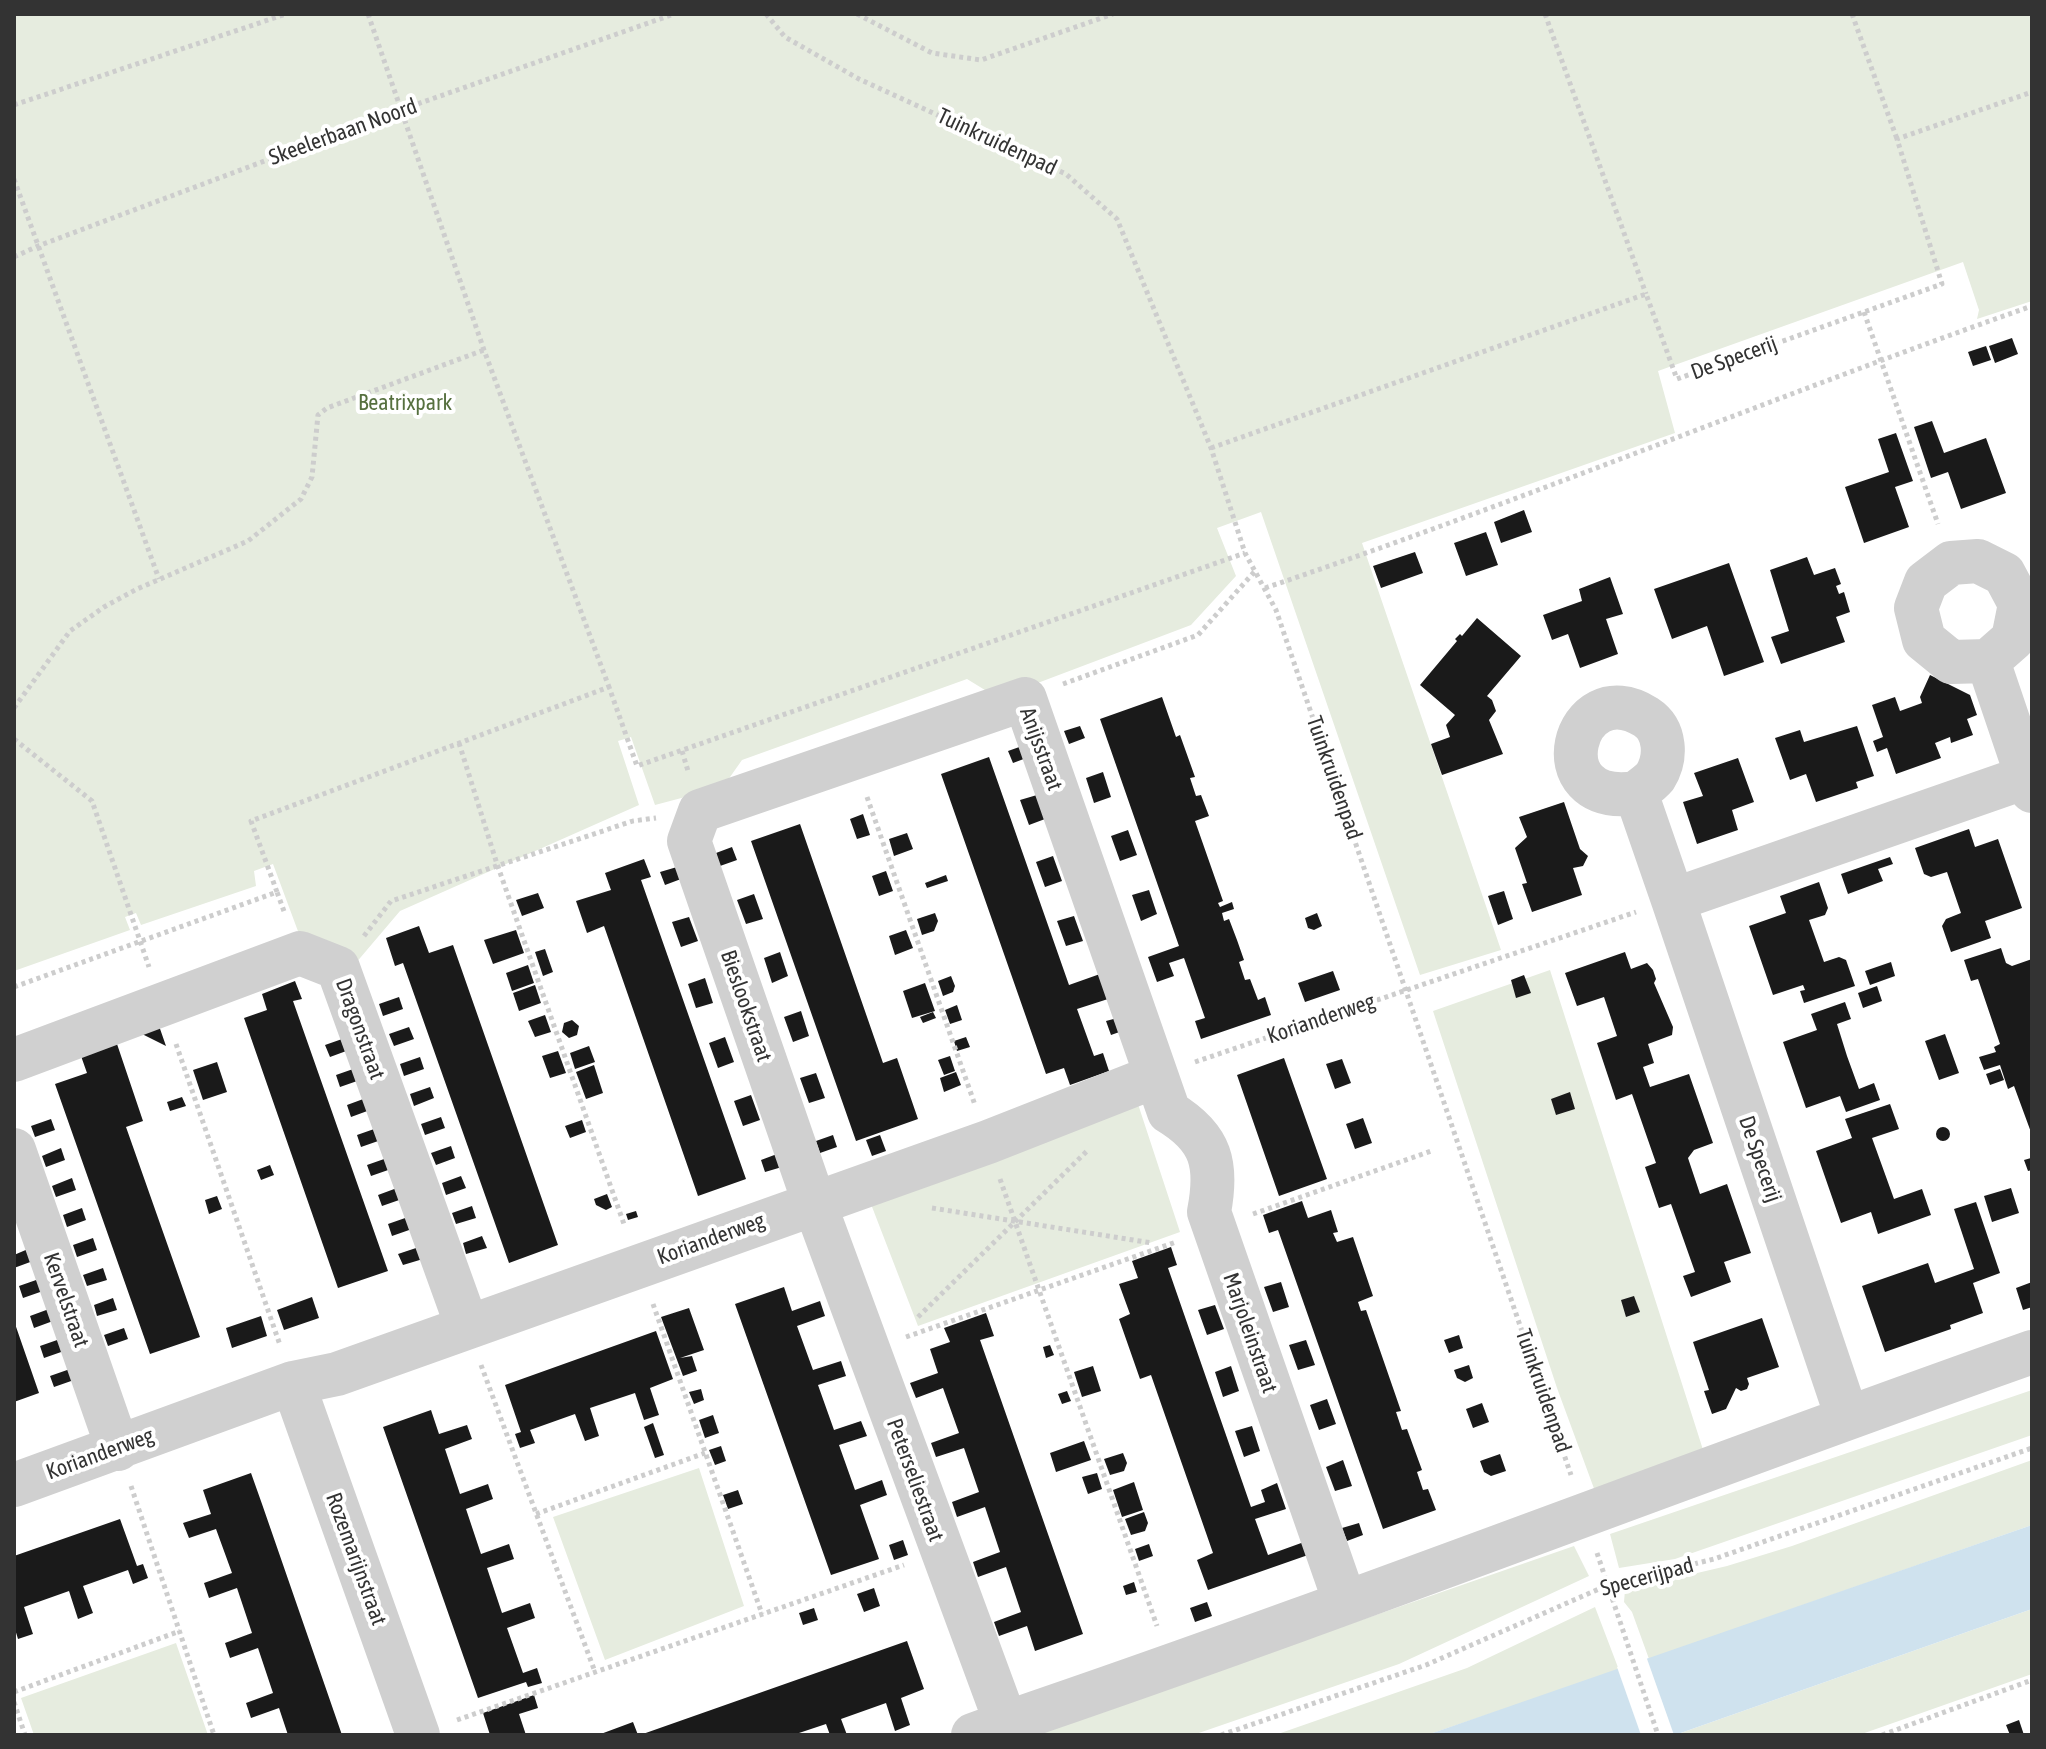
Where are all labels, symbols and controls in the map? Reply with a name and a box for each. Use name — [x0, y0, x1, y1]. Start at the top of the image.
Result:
street label: Skeelerbaan Noord — [265, 93, 421, 171]
street label: Tuinkruidenpad — [933, 103, 1061, 181]
street label: De Specerij — [1687, 330, 1781, 386]
park label: Beatrixpark — [358, 390, 452, 416]
street label: Anijsstraat — [1014, 704, 1068, 794]
street label: Tuinkruidenpad — [1301, 713, 1367, 843]
street label: Bieslookstraat — [715, 947, 777, 1065]
street label: Dragonstraat — [330, 975, 390, 1083]
street label: Korianderweg — [1264, 988, 1378, 1050]
street label: De Specerij — [1733, 1112, 1787, 1206]
street label: Korianderweg — [654, 1207, 768, 1271]
street label: Kervelstraat — [37, 1249, 95, 1351]
street label: Marjoleinstraat — [1217, 1270, 1283, 1396]
street label: Tuinkruidenpad — [1510, 1326, 1576, 1456]
street label: Peterseliestraat — [881, 1415, 949, 1545]
street label: Korianderweg — [43, 1422, 157, 1486]
street label: Rozemarijnstraat — [320, 1489, 392, 1629]
street label: Specerijpad — [1598, 1552, 1696, 1602]

